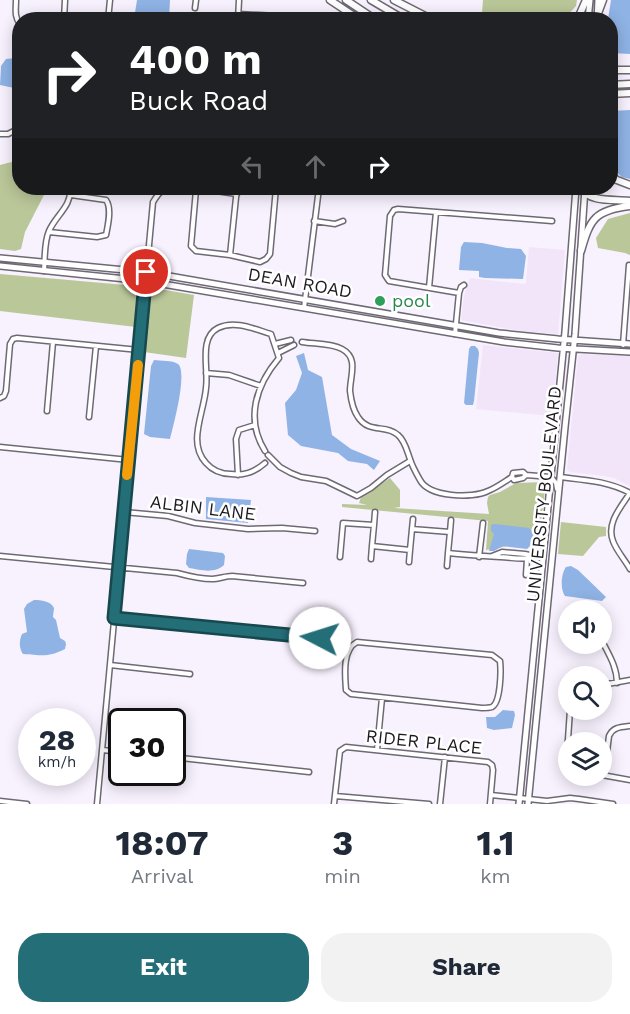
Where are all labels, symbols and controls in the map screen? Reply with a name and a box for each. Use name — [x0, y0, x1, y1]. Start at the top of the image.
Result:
text: 400 m — [129, 35, 262, 84]
icon: right — [30, 36, 108, 114]
text: Buck Road — [129, 85, 268, 117]
icon: left — [236, 150, 269, 183]
icon: ahead — [299, 150, 332, 183]
icon: right — [362, 150, 395, 183]
pin — [120, 246, 171, 297]
icon: arrive — [129, 255, 162, 288]
street label: DEAN ROAD — [246, 263, 354, 302]
place label: pool — [392, 290, 431, 311]
marker: pool — [373, 294, 387, 308]
street label: UNIVERSITY BOULEVARD — [522, 385, 565, 603]
street label: ALBIN LANE — [149, 491, 257, 524]
map controls — [558, 600, 612, 786]
button: sound — [558, 600, 612, 654]
position arrow — [288, 606, 352, 670]
button: search — [558, 666, 612, 720]
speed limit sign: 30 — [108, 708, 186, 786]
text: 28 — [39, 722, 75, 757]
street label: RIDER PLACE — [365, 725, 483, 758]
button: layers — [558, 732, 612, 786]
text: km/h — [38, 753, 76, 771]
text: 18:07 — [116, 822, 209, 864]
text: 3 — [332, 822, 353, 864]
text: 1.1 — [477, 822, 514, 864]
text: Arrival — [131, 864, 193, 888]
text: min — [324, 864, 361, 888]
text: km — [480, 864, 511, 888]
button: Exit — [18, 933, 309, 1002]
button: Share — [321, 933, 612, 1002]

